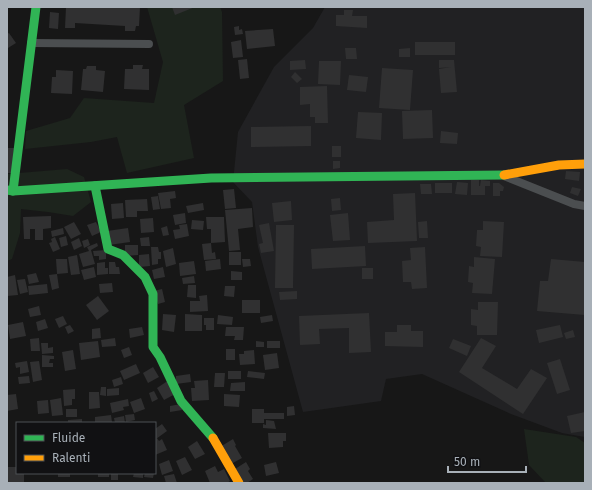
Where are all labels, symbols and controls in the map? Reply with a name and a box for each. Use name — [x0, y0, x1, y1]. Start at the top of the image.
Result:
legend — [16, 422, 156, 474]
text: Fluide — [52, 431, 85, 445]
scale bar — [448, 448, 526, 474]
text: Ralenti — [52, 451, 90, 465]
text: 50 m — [454, 455, 480, 469]

